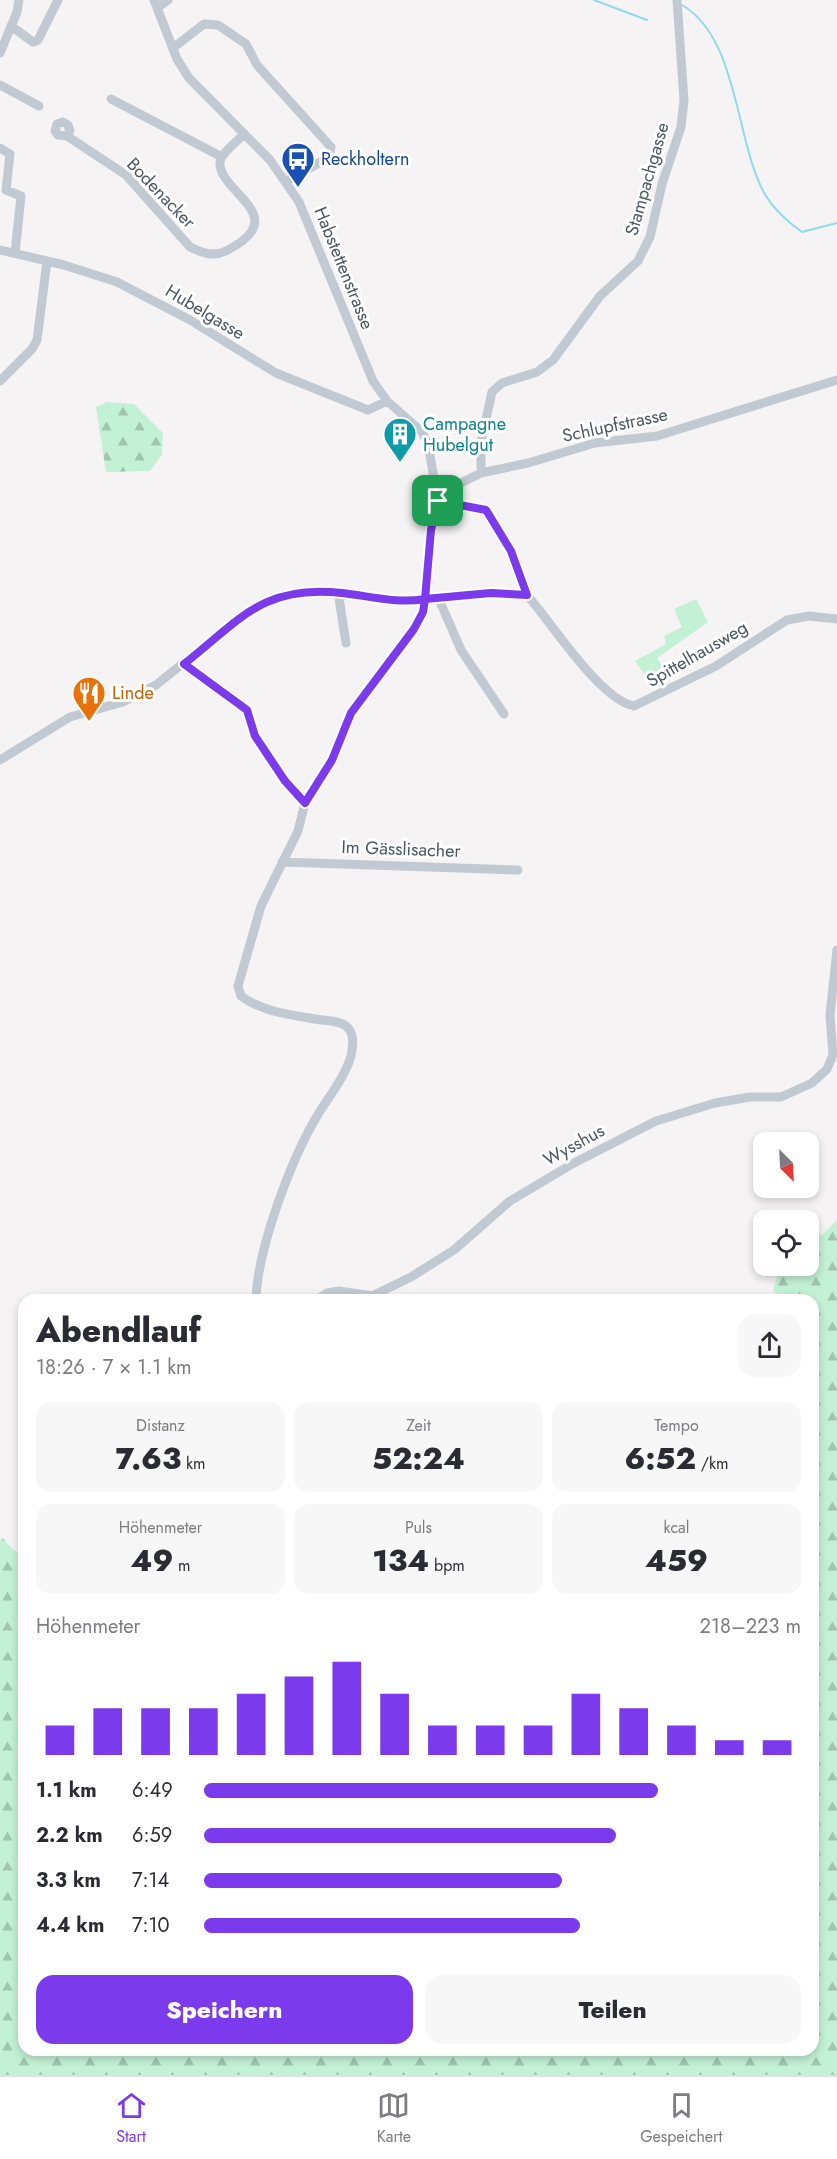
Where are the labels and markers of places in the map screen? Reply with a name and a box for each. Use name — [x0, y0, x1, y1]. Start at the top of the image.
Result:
bus stop icon: Reckholtern — [280, 141, 316, 188]
place label: Reckholtern — [321, 146, 410, 172]
place label: Campagne Hubelgut — [423, 411, 506, 458]
building icon: Campagne Hubelgut — [382, 416, 418, 463]
pin — [412, 475, 463, 526]
restaurant icon: Linde — [71, 675, 107, 722]
place label: Linde — [112, 680, 154, 706]

